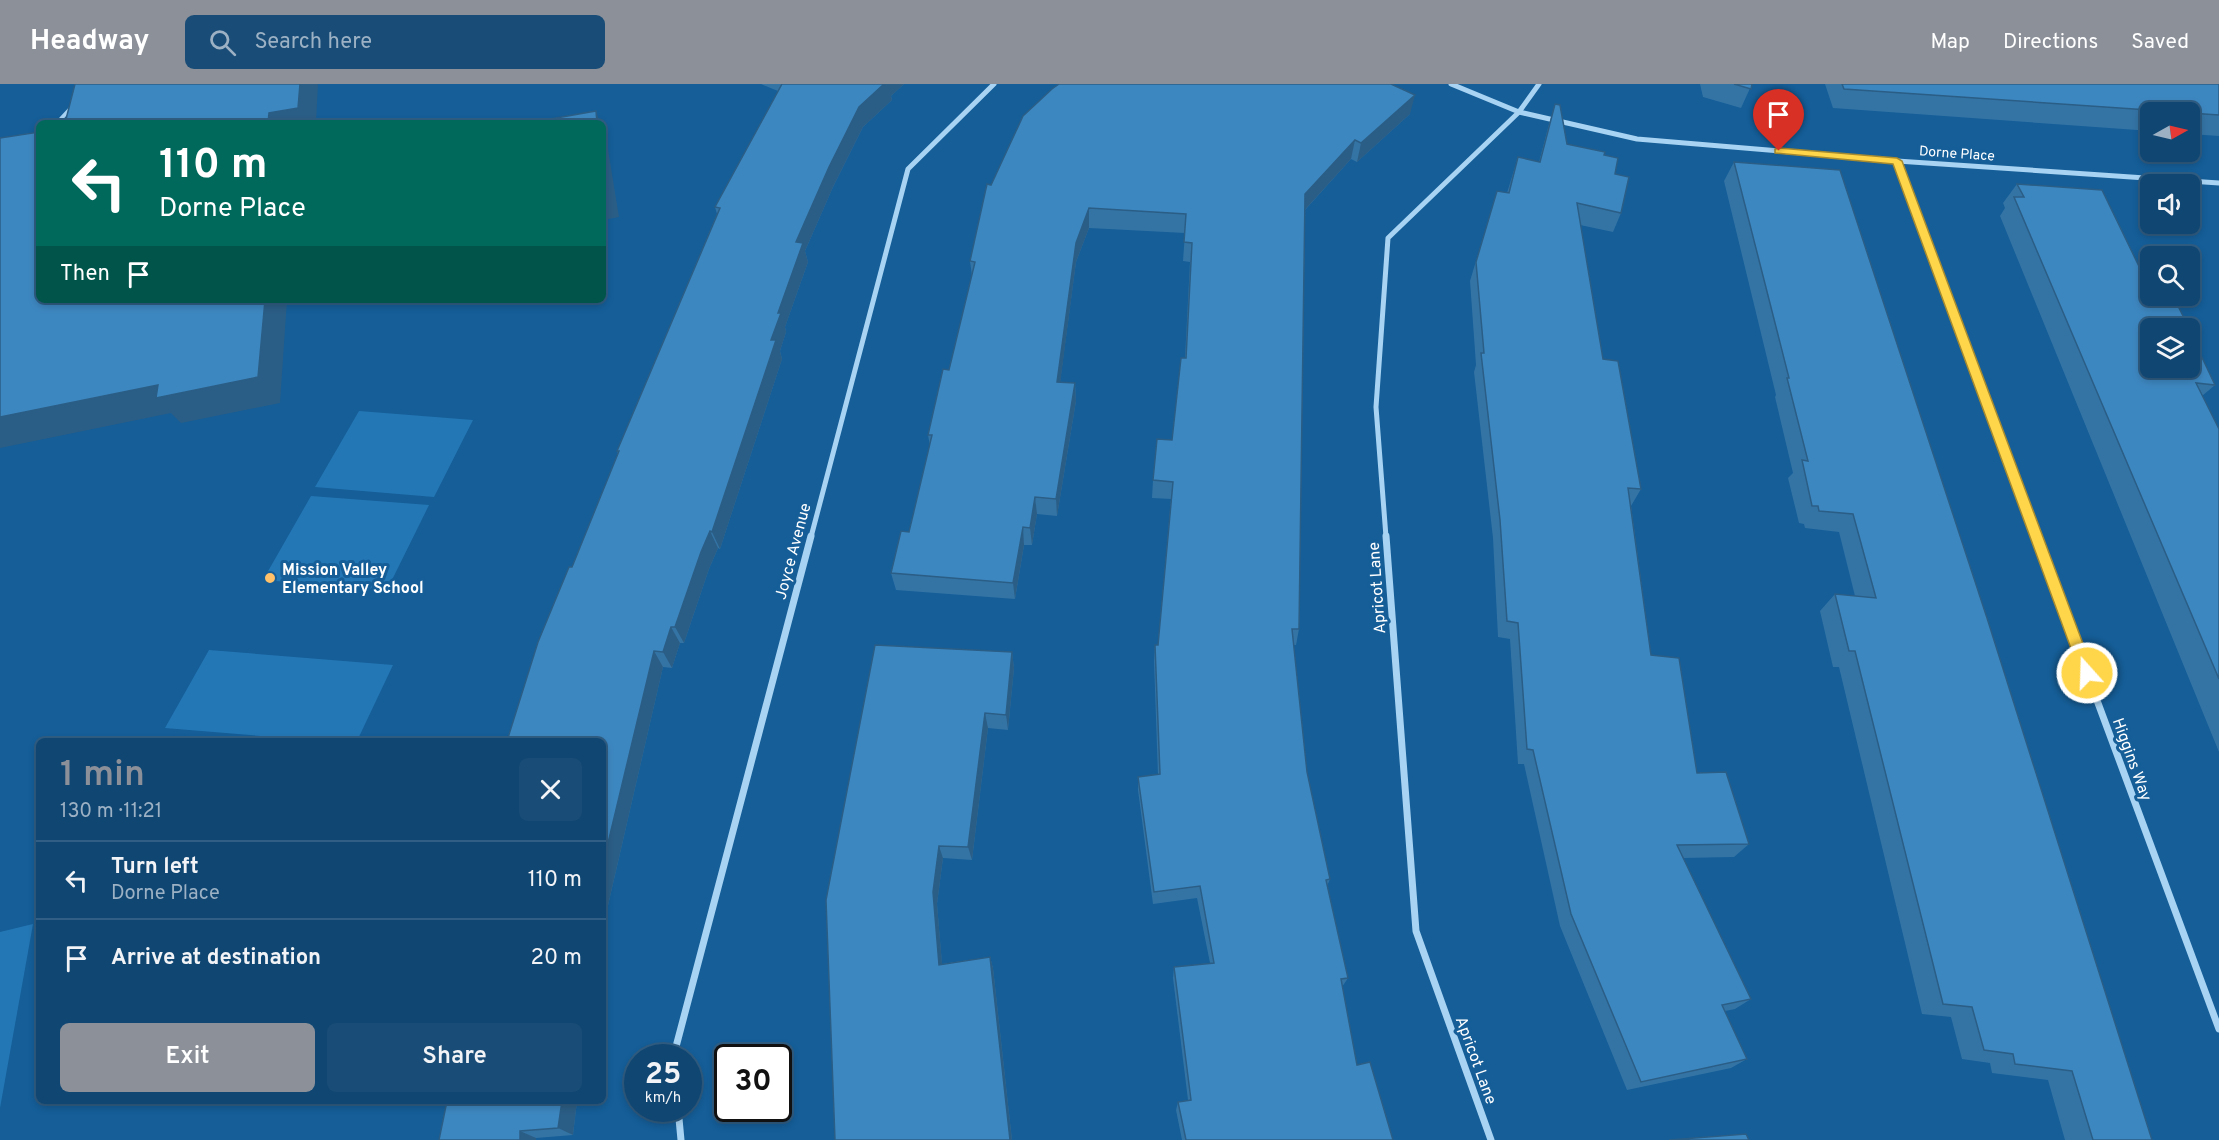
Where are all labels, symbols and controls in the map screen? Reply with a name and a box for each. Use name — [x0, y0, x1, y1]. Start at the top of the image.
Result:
search box — [185, 15, 605, 69]
text: Headway — [30, 24, 149, 60]
icon: search — [206, 26, 239, 59]
text: Search here — [254, 29, 372, 56]
text: Map — [1930, 29, 1970, 56]
text: Directions — [2003, 29, 2098, 56]
text: Saved — [2131, 29, 2189, 56]
pin — [1753, 89, 1804, 151]
icon: arrive — [1762, 98, 1795, 131]
north arrow — [2140, 102, 2200, 162]
map controls — [2140, 102, 2200, 378]
text: 110 m — [159, 140, 268, 193]
street label: Dorne Place — [1918, 143, 1995, 166]
icon: left — [60, 144, 138, 222]
button: sound — [2140, 174, 2200, 234]
text: Dorne Place — [159, 192, 306, 226]
button: search — [2140, 246, 2200, 306]
icon: arrive — [122, 258, 155, 291]
text: Then — [60, 261, 110, 288]
button: layers — [2140, 318, 2200, 378]
street label: Joyce Avenue — [771, 501, 816, 602]
street label: Apricot Lane — [1365, 541, 1391, 635]
place label: Mission Valley Elementary School — [282, 561, 424, 599]
marker: Mission Valley Elementary School — [263, 571, 277, 585]
position arrow — [2055, 641, 2119, 705]
street label: Higgins Way — [2107, 715, 2155, 804]
text: 1 min — [60, 753, 145, 799]
button: close — [519, 758, 582, 821]
text: 130 m · 11:21 — [60, 799, 162, 825]
text: Turn left — [111, 854, 199, 881]
icon: left — [60, 864, 93, 897]
text: 110 m — [528, 867, 582, 894]
text: Dorne Place — [111, 881, 220, 907]
icon: arrive — [60, 942, 93, 975]
text: Arrive at destination — [111, 945, 321, 972]
text: 20 m — [531, 945, 582, 972]
street label: Apricot Lane — [1450, 1014, 1500, 1107]
button: Exit — [60, 1023, 315, 1092]
button: Share — [327, 1023, 582, 1092]
speed limit sign: 30 — [714, 1044, 792, 1122]
text: 25 — [645, 1057, 681, 1094]
text: km/h — [645, 1089, 681, 1108]

